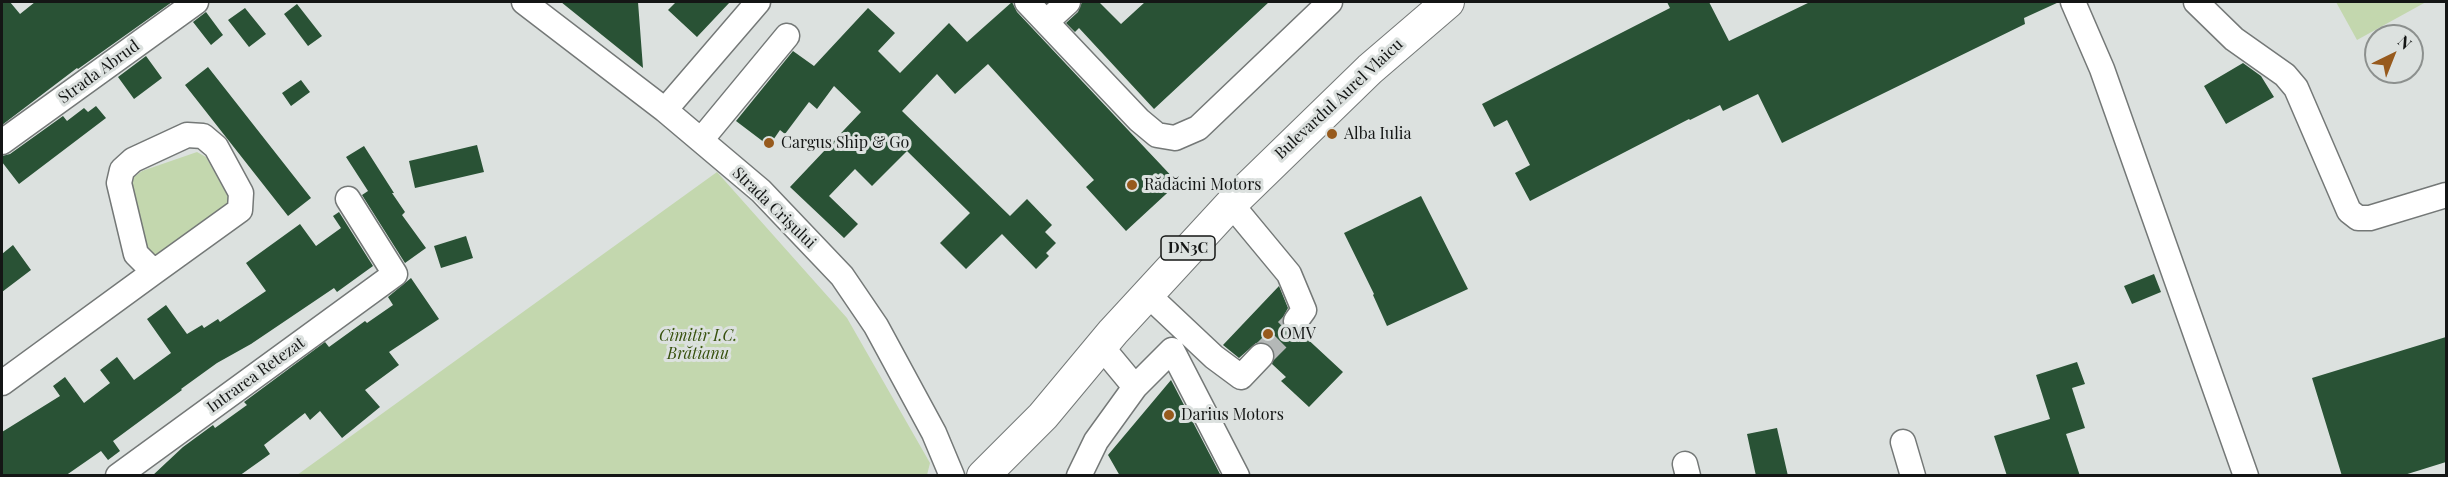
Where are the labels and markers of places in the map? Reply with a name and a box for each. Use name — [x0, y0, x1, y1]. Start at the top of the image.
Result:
place label: Alba Iulia — [1344, 124, 1411, 144]
marker: Alba Iulia — [1325, 127, 1339, 141]
place label: Cargus Ship & Go — [781, 133, 909, 153]
marker: Cargus Ship & Go — [762, 136, 776, 150]
place label: Rădăcini Motors — [1144, 175, 1261, 195]
marker: Rădăcini Motors — [1125, 178, 1139, 192]
place label: OMV — [1280, 324, 1316, 344]
marker: OMV — [1261, 327, 1275, 341]
place label: Darius Motors — [1181, 405, 1284, 425]
marker: Darius Motors — [1162, 408, 1176, 422]

